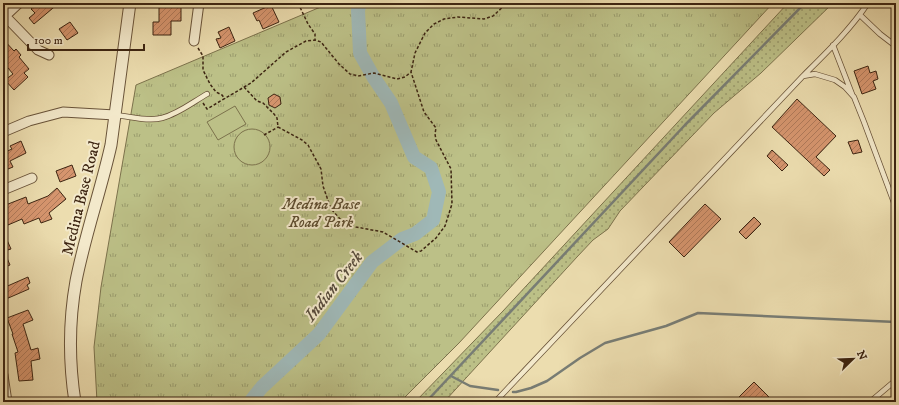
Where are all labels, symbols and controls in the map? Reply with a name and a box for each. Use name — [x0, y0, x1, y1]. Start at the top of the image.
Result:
scale bar — [28, 26, 144, 52]
text: 100 m — [34, 33, 63, 48]
street label: Medina Base Road — [57, 139, 105, 258]
park label: Medina Base Road Park — [281, 194, 360, 232]
water label: Indian Creek — [299, 246, 369, 327]
north arrow — [833, 339, 873, 379]
text: N — [853, 349, 869, 362]

